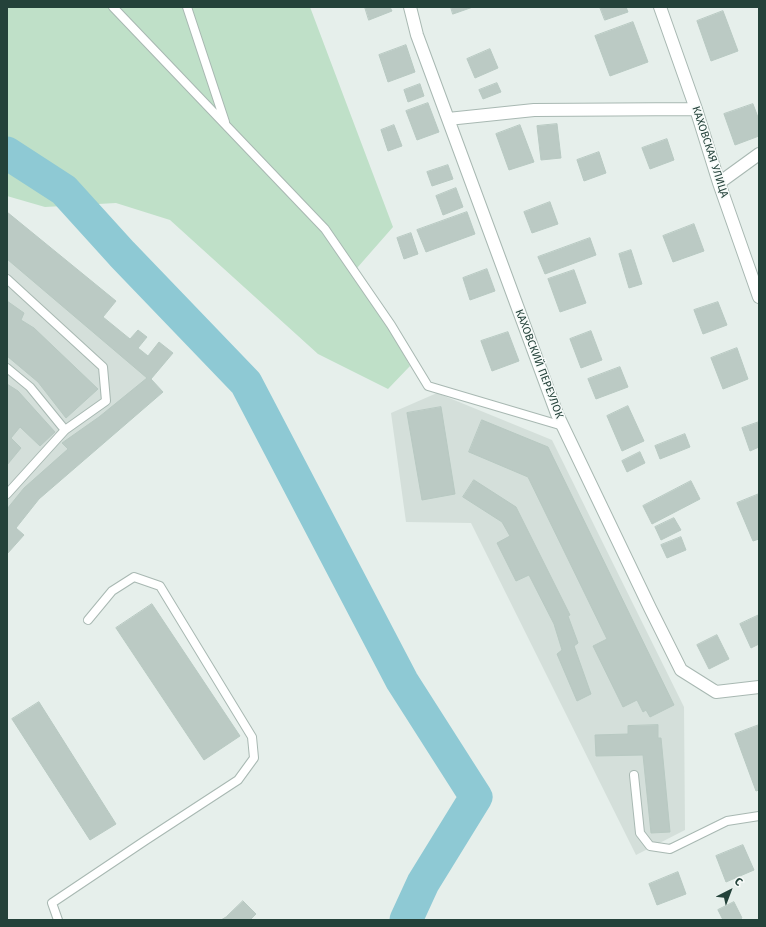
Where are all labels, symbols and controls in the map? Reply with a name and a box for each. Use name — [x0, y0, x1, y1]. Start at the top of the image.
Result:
street label: КАХОВСКАЯ УЛИЦА — [689, 105, 731, 199]
street label: КАХОВСКИЙ ПЕРЕУЛОК — [512, 307, 566, 421]
north arrow — [710, 871, 750, 911]
text: С — [732, 875, 745, 889]

